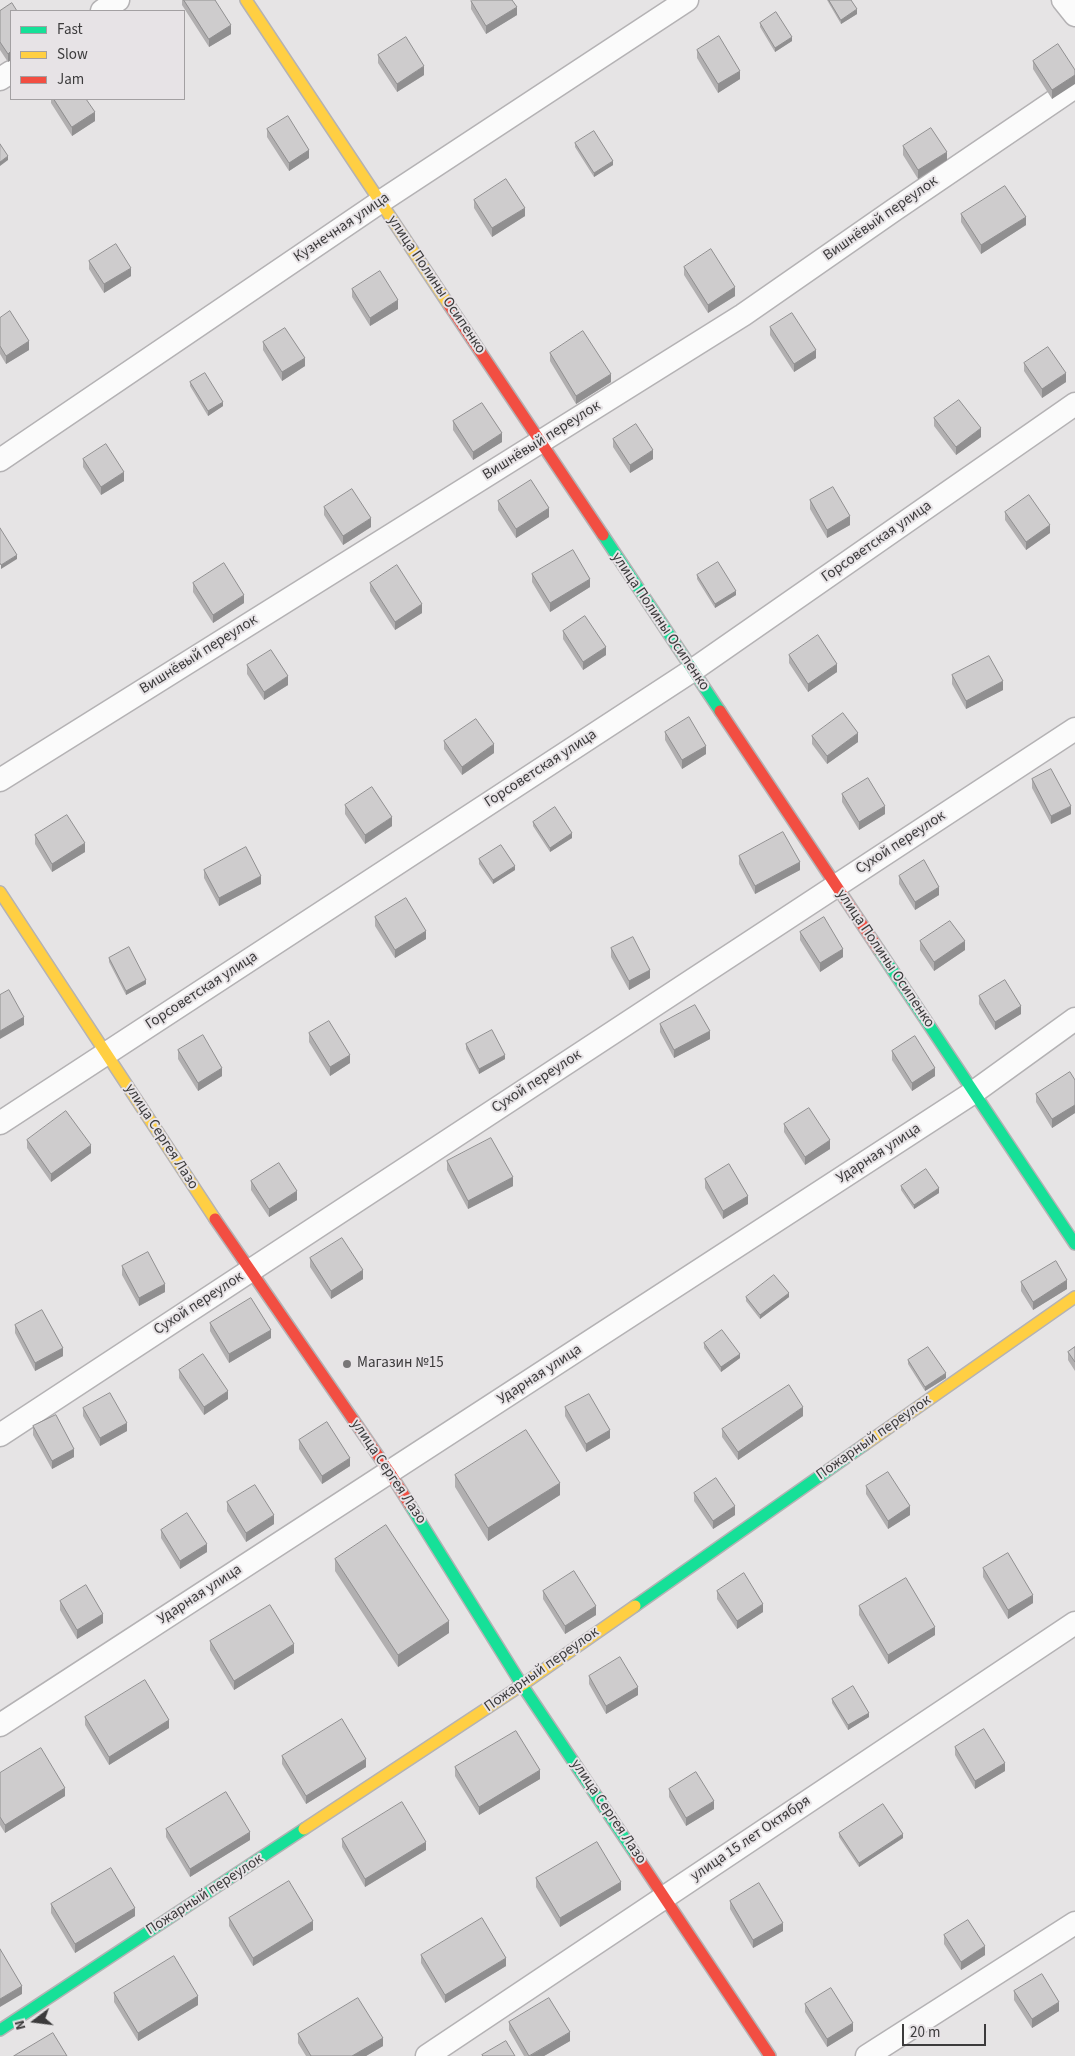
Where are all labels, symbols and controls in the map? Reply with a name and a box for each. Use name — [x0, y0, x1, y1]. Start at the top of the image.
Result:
legend — [10, 10, 185, 100]
text: Fast — [57, 19, 83, 40]
text: Slow — [57, 44, 88, 65]
text: Jam — [57, 69, 84, 90]
street label: Вишнёвый переулок — [820, 173, 942, 265]
street label: Кузнечная улица — [291, 189, 393, 267]
street label: улица Полины Осипенко — [383, 212, 489, 358]
street label: Вишнёвый переулок — [480, 397, 604, 485]
street label: Горсоветская улица — [818, 497, 936, 587]
street label: улица Полины Осипенко — [607, 549, 713, 695]
street label: Вишнёвый переулок — [137, 611, 261, 699]
street label: Горсоветская улица — [481, 726, 601, 812]
street label: Сухой переулок — [853, 807, 949, 879]
street label: улица Полины Осипенко — [832, 886, 938, 1032]
street label: Горсоветская улица — [142, 948, 262, 1034]
street label: Сухой переулок — [489, 1046, 585, 1118]
street label: улица Сергея Лазо — [120, 1081, 202, 1193]
street label: Ударная улица — [834, 1120, 924, 1188]
street label: Сухой переулок — [151, 1268, 247, 1340]
street label: Ударная улица — [495, 1341, 585, 1409]
place label: Магазин №15 — [357, 1355, 444, 1373]
marker: Магазин №15 — [341, 1358, 353, 1370]
street label: Пожарный переулок — [813, 1392, 935, 1484]
street label: улица Сергея Лазо — [346, 1416, 430, 1528]
street label: Ударная улица — [155, 1561, 245, 1629]
street label: Пожарный переулок — [481, 1624, 603, 1716]
street label: улица Сергея Лазо — [566, 1756, 650, 1868]
street label: улица 15 лет Октября — [688, 1792, 814, 1886]
street label: Пожарный переулок — [143, 1850, 267, 1940]
north arrow — [10, 1996, 60, 2046]
scale bar — [905, 2014, 989, 2046]
text: N — [10, 2018, 31, 2032]
text: 20 m — [910, 2022, 940, 2043]

